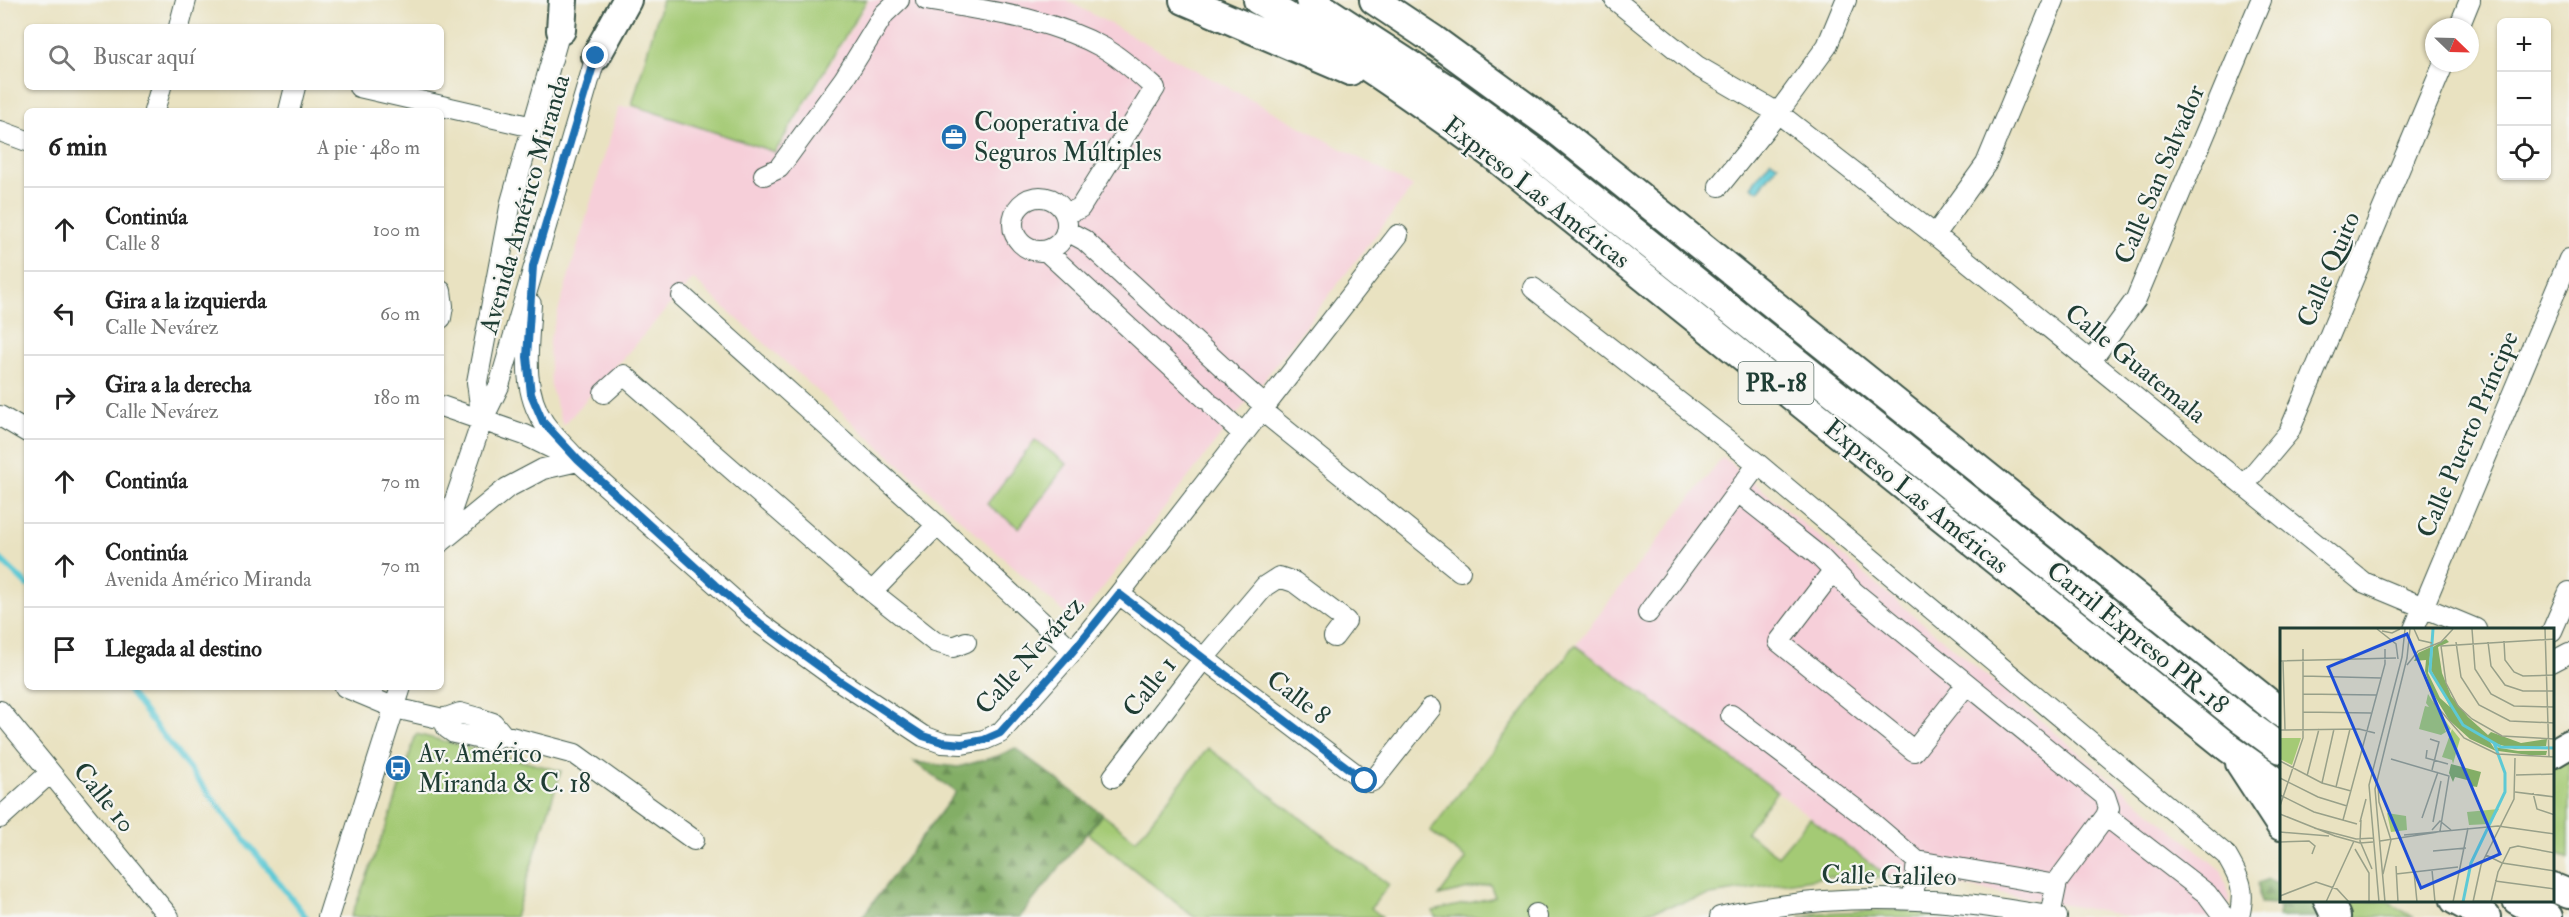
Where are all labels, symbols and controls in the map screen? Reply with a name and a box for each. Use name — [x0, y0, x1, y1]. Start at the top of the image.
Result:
north arrow — [2425, 18, 2479, 72]
map controls — [2497, 18, 2551, 180]
button: + — [2497, 18, 2551, 72]
search box — [24, 24, 444, 90]
icon: search — [45, 41, 78, 74]
route end — [582, 42, 608, 68]
text: Buscar aquí — [93, 43, 195, 71]
street label: Avenida Américo Miranda — [472, 71, 577, 339]
button: − — [2497, 72, 2551, 126]
street label: Calle San Salvador — [2108, 80, 2212, 269]
place label: Cooperativa de Seguros Múltiples — [974, 107, 1162, 170]
street label: Expreso Las Américas — [1436, 110, 1636, 277]
office icon: Cooperativa de Seguros Múltiples — [939, 122, 969, 152]
button: locate — [2497, 126, 2551, 180]
text: 6 min — [48, 131, 107, 163]
text: A pie · 480 m — [317, 135, 420, 160]
text: Continúa — [105, 203, 188, 231]
street label: Calle Quito — [2290, 207, 2368, 332]
icon: ahead — [48, 213, 81, 246]
text: 100 m — [373, 217, 420, 242]
text: Calle 8 — [105, 231, 160, 256]
text: Gira a la izquierda — [105, 287, 266, 315]
icon: left — [48, 297, 81, 330]
street label: Calle Guatemala — [2058, 297, 2213, 431]
text: 60 m — [380, 301, 420, 326]
text: Calle Nevárez — [105, 315, 219, 340]
street label: Calle Puerto Príncipe — [2410, 326, 2527, 543]
road number: PR-18 — [1738, 362, 1814, 404]
text: Gira a la derecha — [105, 371, 251, 399]
icon: right — [48, 381, 81, 414]
text: 180 m — [373, 385, 420, 410]
text: Calle Nevárez — [105, 399, 219, 424]
street label: Expreso Las Américas — [1817, 412, 2015, 582]
icon: ahead — [48, 465, 81, 498]
text: Continúa — [105, 467, 188, 495]
text: 70 m — [381, 469, 420, 494]
text: Continúa — [105, 539, 188, 567]
icon: ahead — [48, 549, 81, 582]
text: 70 m — [381, 553, 420, 578]
street label: Carril Expreso PR-18 — [2039, 555, 2235, 722]
text: Avenida Américo Miranda — [105, 567, 312, 592]
street label: Calle Nevárez — [968, 590, 1091, 721]
inset map — [2280, 628, 2554, 902]
icon: arrive — [48, 633, 81, 666]
text: Llegada al destino — [105, 635, 262, 663]
street label: Calle 1 — [1116, 650, 1183, 723]
street label: Calle 8 — [1260, 664, 1337, 732]
place label: Av. Américo Miranda & C. 18 — [417, 738, 591, 800]
bus stop icon: Av. Américo Miranda & C. 18 — [383, 753, 413, 783]
street label: Calle 10 — [66, 756, 142, 839]
route start — [1351, 767, 1377, 793]
street label: Calle Galileo — [1821, 859, 1957, 893]

